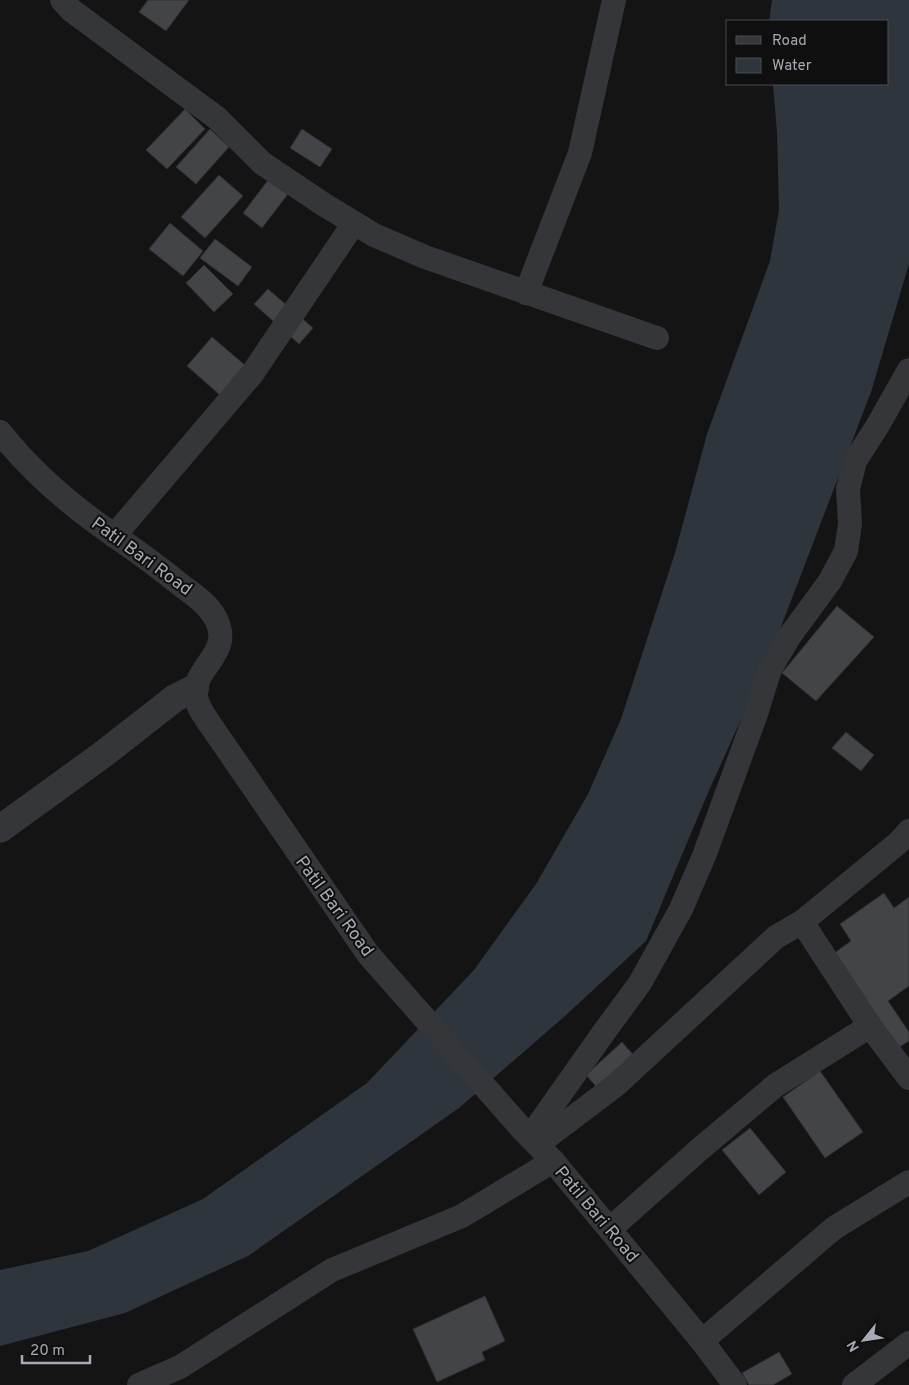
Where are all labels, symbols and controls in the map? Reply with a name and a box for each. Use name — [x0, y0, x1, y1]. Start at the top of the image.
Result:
legend — [726, 20, 889, 85]
text: Road — [772, 32, 807, 51]
text: Water — [772, 57, 812, 76]
street label: Patil Bari Road — [86, 513, 196, 602]
street label: Patil Bari Road — [289, 852, 378, 962]
street label: Patil Bari Road — [549, 1162, 643, 1268]
north arrow — [839, 1315, 889, 1365]
scale bar — [22, 1332, 90, 1364]
text: N — [844, 1337, 864, 1354]
text: 20 m — [30, 1342, 65, 1361]

